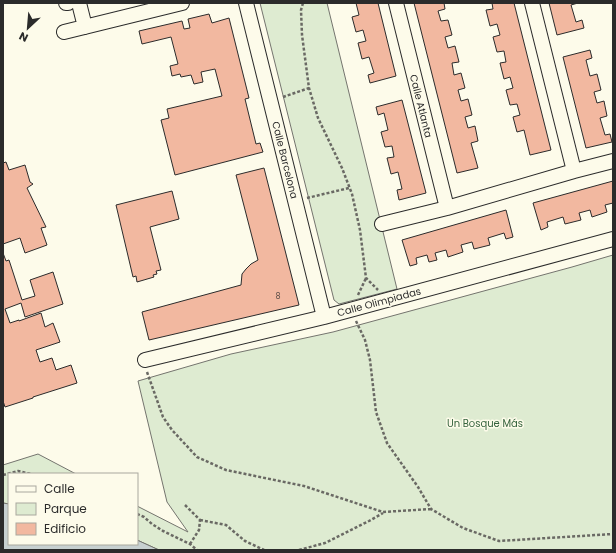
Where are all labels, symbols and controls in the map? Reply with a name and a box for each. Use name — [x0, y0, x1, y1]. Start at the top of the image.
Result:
north arrow — [8, 8, 48, 48]
text: N — [16, 28, 31, 46]
street label: Calle Atlanta — [406, 73, 436, 139]
street label: Calle Barcelona — [268, 120, 302, 200]
street label: Calle Olimpiadas — [335, 284, 423, 320]
house number: 8 — [275, 291, 281, 302]
park label: Un Bosque Más — [447, 416, 523, 431]
legend — [8, 473, 138, 545]
text: Calle — [44, 480, 75, 497]
text: Parque — [44, 500, 87, 517]
text: Edificio — [44, 520, 86, 537]

